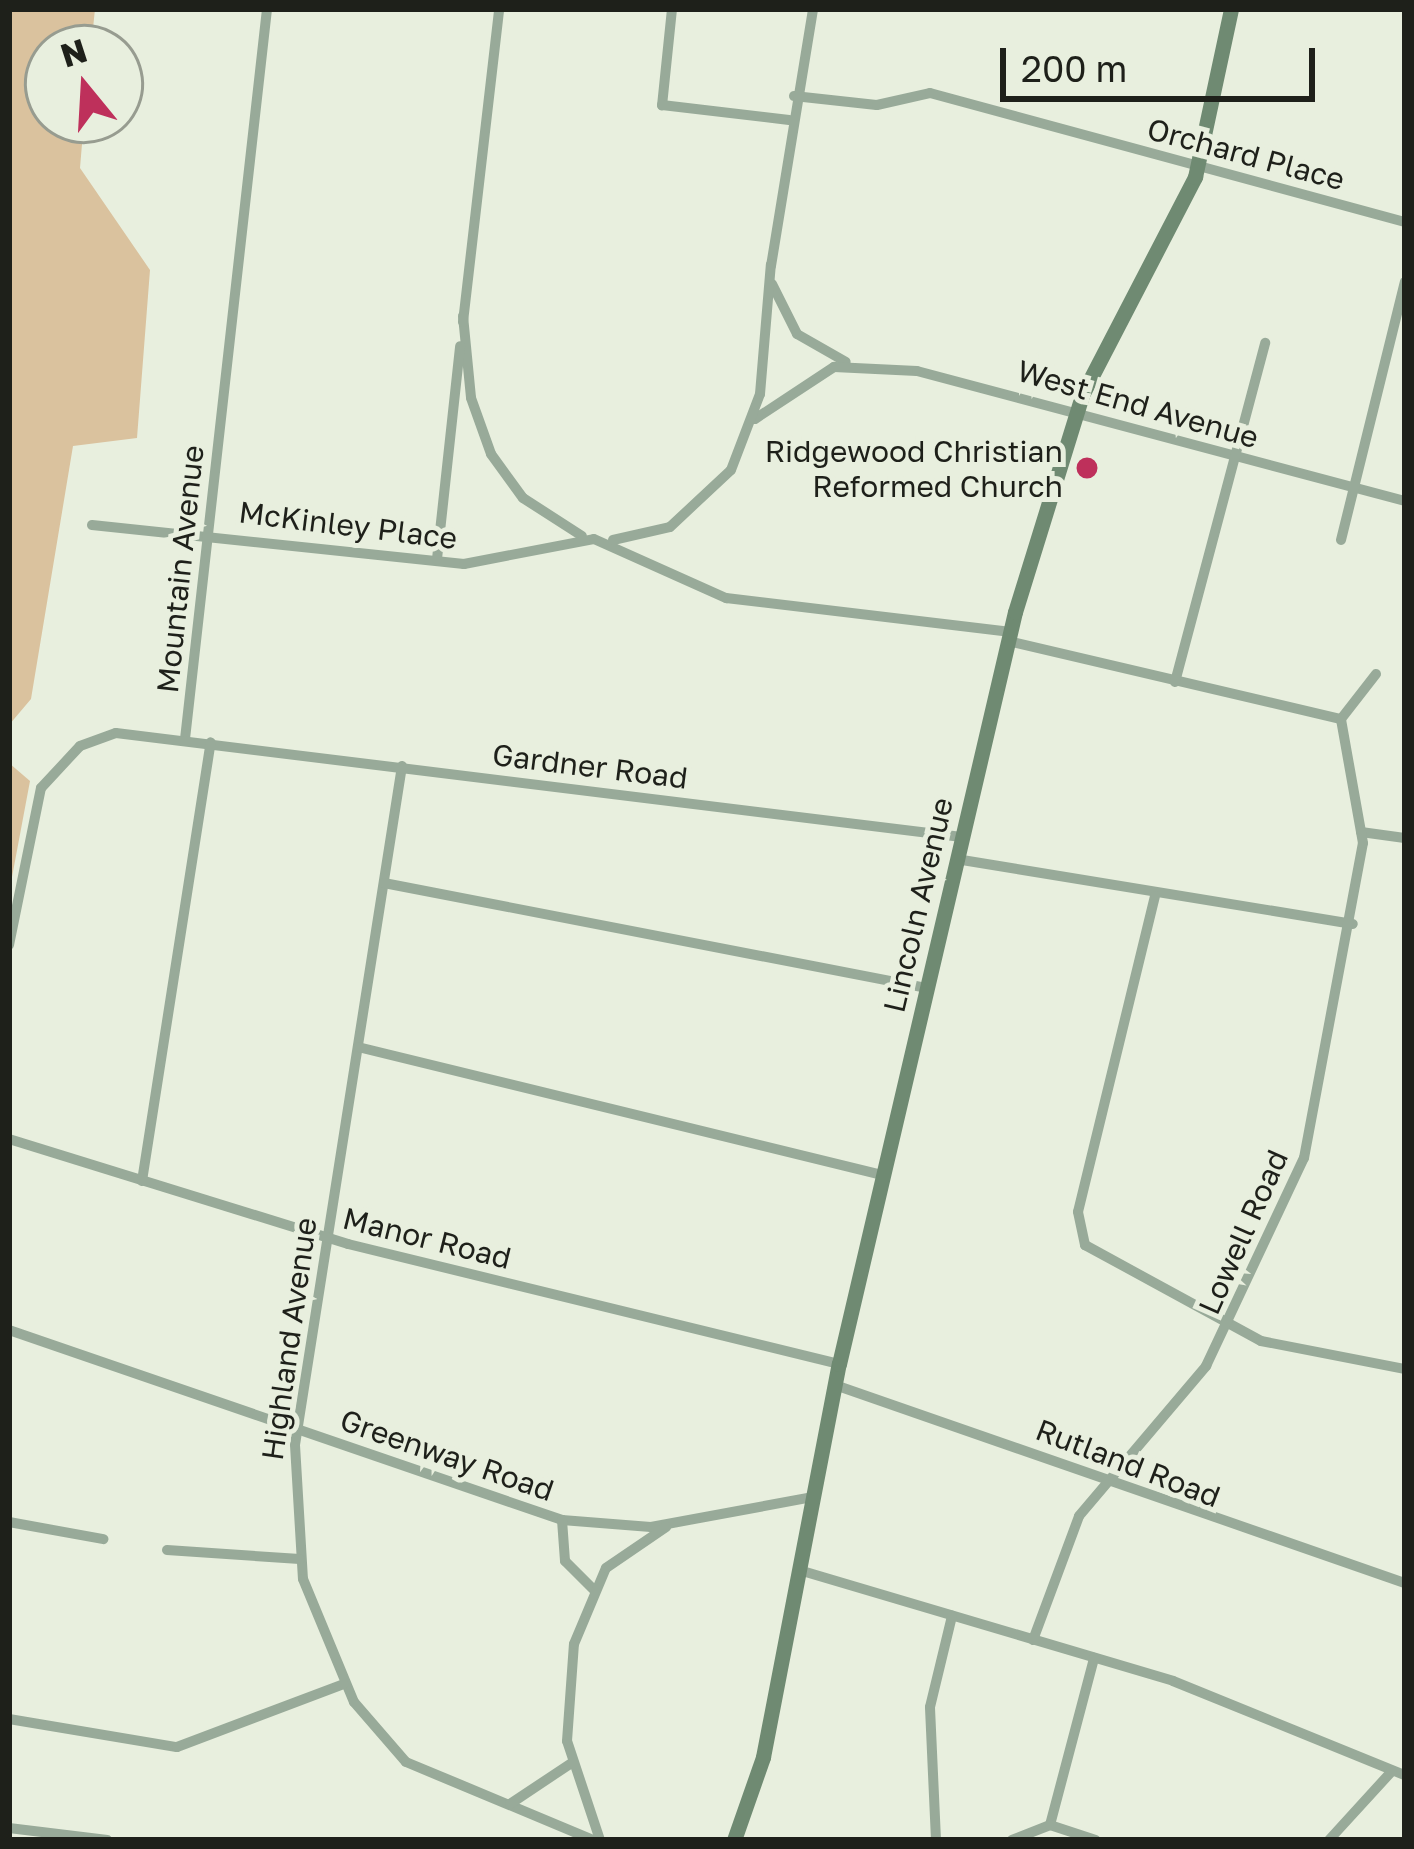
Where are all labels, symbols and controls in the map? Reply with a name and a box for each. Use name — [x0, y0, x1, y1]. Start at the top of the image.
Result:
north arrow — [24, 24, 144, 144]
scale bar — [1006, 24, 1321, 98]
text: N — [56, 30, 92, 75]
text: 200 m — [1021, 47, 1127, 90]
street label: Orchard Place — [1143, 110, 1349, 198]
street label: West End Avenue — [1013, 352, 1263, 456]
place label: Ridgewood Christian Reformed Church — [765, 433, 1063, 504]
street label: Mountain Avenue — [149, 443, 211, 695]
marker: Ridgewood Christian Reformed Church — [1074, 455, 1100, 481]
street label: McKinley Place — [237, 494, 459, 556]
street label: Gardner Road — [490, 736, 690, 796]
street label: Lincoln Avenue — [876, 794, 960, 1016]
street label: Lowell Road — [1191, 1144, 1295, 1320]
street label: Manor Road — [339, 1200, 515, 1276]
street label: Highland Avenue — [254, 1215, 324, 1463]
street label: Greenway Road — [336, 1402, 558, 1508]
street label: Rutland Road — [1031, 1411, 1225, 1515]

